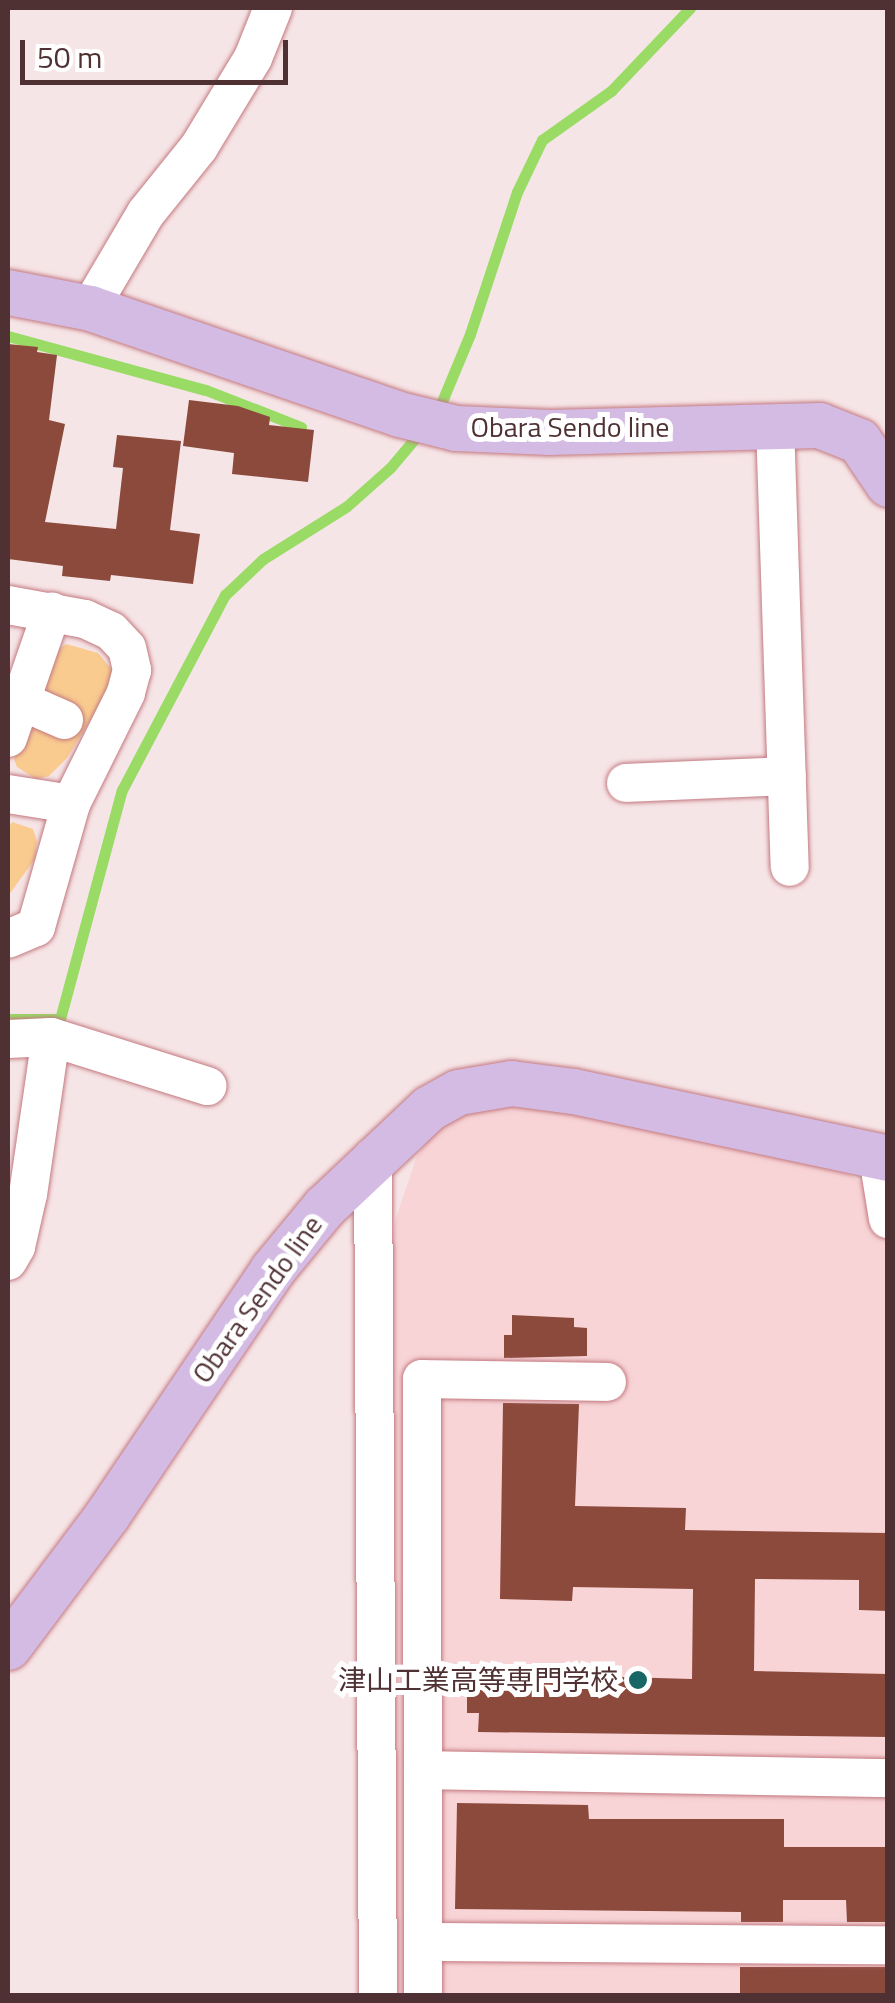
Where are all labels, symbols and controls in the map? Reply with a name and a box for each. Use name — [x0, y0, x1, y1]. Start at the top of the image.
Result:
scale bar — [25, 20, 292, 82]
text: 50 m — [37, 34, 102, 80]
street label: Obara Sendo line — [471, 410, 669, 444]
street label: Obara Sendo line — [185, 1209, 329, 1389]
place label: 津山工業高等専門学校 — [338, 1663, 618, 1697]
marker: 津山工業高等専門学校 — [627, 1669, 649, 1691]

